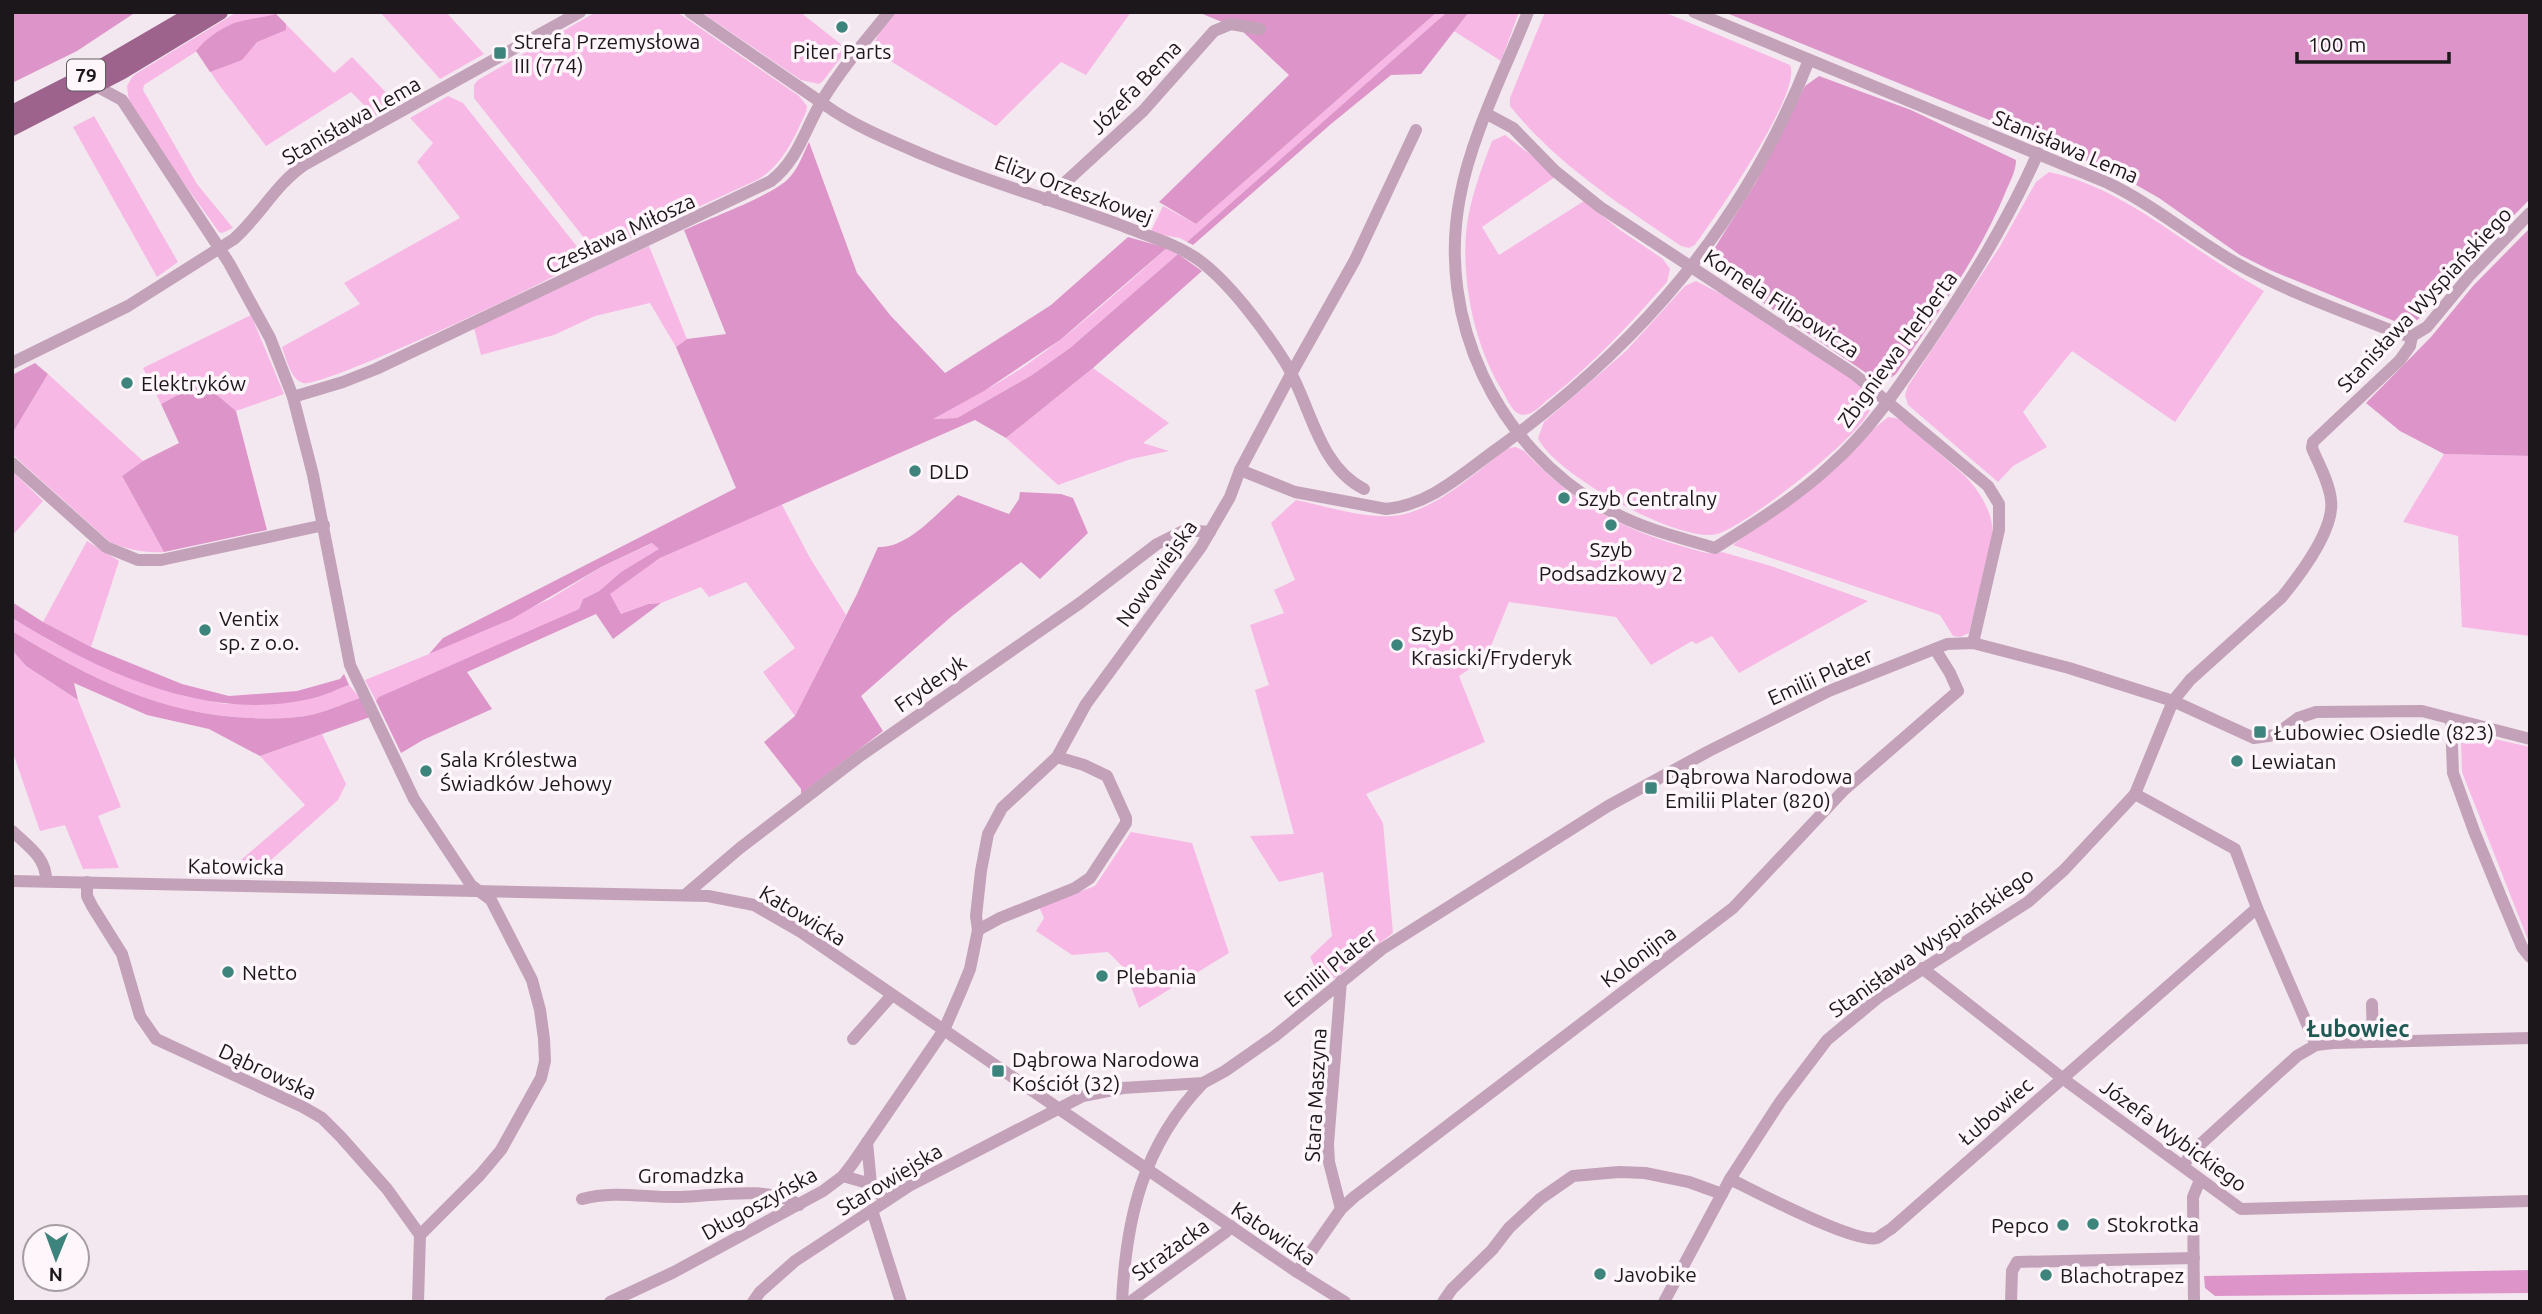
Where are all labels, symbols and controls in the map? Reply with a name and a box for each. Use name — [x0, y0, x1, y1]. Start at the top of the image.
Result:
marker: Piter Parts — [834, 19, 850, 35]
scale bar — [2297, 21, 2449, 65]
place label: Strefa Przemysłowa III (774) — [514, 29, 700, 77]
text: 100 m — [2308, 32, 2366, 56]
street label: Józefa Bema — [1084, 35, 1186, 139]
place label: Piter Parts — [793, 39, 891, 63]
marker: Strefa Przemysłowa III (774) — [492, 45, 508, 61]
road number: 79 — [67, 60, 105, 90]
street label: Stanisława Lema — [278, 71, 424, 169]
street label: Stanisława Lema — [1990, 105, 2142, 187]
street label: Elizy Orzeszkowej — [992, 149, 1156, 229]
street label: Czesława Miłosza — [541, 188, 699, 278]
street label: Stanisława Wyspiańskiego — [2332, 202, 2516, 396]
street label: Kornela Filipowicza — [1700, 244, 1864, 362]
street label: Zbigniewa Herberta — [1832, 266, 1962, 432]
place label: Elektryków — [141, 371, 246, 395]
marker: Elektryków — [119, 375, 135, 391]
place label: DLD — [929, 459, 969, 483]
marker: DLD — [907, 463, 923, 479]
place label: Szyb Centralny — [1578, 486, 1717, 510]
marker: Szyb Centralny — [1556, 490, 1572, 506]
street label: Nowowiejska — [1110, 515, 1202, 631]
marker: Szyb Podsadzkowy 2 — [1603, 517, 1619, 533]
place label: Szyb Podsadzkowy 2 — [1539, 537, 1683, 585]
place label: Ventix sp. z o.o. — [219, 606, 300, 654]
place label: Szyb Krasicki/Fryderyk — [1411, 621, 1573, 669]
marker: Ventix sp. z o.o. — [197, 622, 213, 638]
marker: Szyb Krasicki/Fryderyk — [1389, 637, 1405, 653]
street label: Emilii Plater — [1764, 642, 1876, 710]
street label: Fryderyk — [889, 649, 971, 716]
place label: Łubowiec Osiedle (823) — [2274, 720, 2494, 744]
marker: Łubowiec Osiedle (823) — [2252, 724, 2268, 740]
place label: Sala Królestwa Świadków Jehowy — [440, 747, 612, 795]
place label: Lewiatan — [2251, 749, 2336, 773]
marker: Lewiatan — [2229, 753, 2245, 769]
marker: Sala Królestwa Świadków Jehowy — [418, 763, 434, 779]
place label: Dąbrowa Narodowa Emilii Plater (820) — [1665, 764, 1853, 812]
marker: Dąbrowa Narodowa Emilii Plater (820) — [1643, 780, 1659, 796]
street label: Katowicka — [188, 853, 284, 879]
street label: Stanisława Wyspiańskiego — [1824, 862, 2038, 1022]
street label: Katowicka — [755, 880, 851, 950]
street label: Kolonijna — [1596, 920, 1680, 992]
street label: Emilii Plater — [1279, 922, 1381, 1012]
place label: Netto — [242, 960, 297, 984]
marker: Netto — [220, 964, 236, 980]
place label: Plebania — [1116, 964, 1197, 988]
marker: Plebania — [1094, 968, 1110, 984]
district label: Łubowiec — [2306, 1016, 2410, 1041]
street label: Stara Maszyna — [1300, 1027, 1330, 1163]
street label: Dąbrowska — [215, 1038, 321, 1104]
place label: Dąbrowa Narodowa Kościół (32) — [1012, 1047, 1200, 1095]
marker: Dąbrowa Narodowa Kościół (32) — [990, 1063, 1006, 1079]
street label: Łubowiec — [1953, 1072, 2037, 1150]
street label: Józefa Wybickiego — [2096, 1074, 2252, 1196]
street label: Starowiejska — [832, 1138, 946, 1220]
street label: Długoszyńska — [697, 1161, 821, 1245]
street label: Gromadzka — [638, 1163, 744, 1187]
street label: Katowicka — [1227, 1196, 1321, 1270]
place label: Stokrotka — [2107, 1212, 2199, 1236]
street label: Strażacka — [1127, 1213, 1213, 1285]
place label: Pepco — [1991, 1213, 2049, 1237]
marker: Stokrotka — [2085, 1216, 2101, 1232]
marker: Pepco — [2055, 1217, 2071, 1233]
north arrow — [21, 1223, 91, 1293]
place label: Javobike — [1614, 1262, 1697, 1286]
place label: Blachotrapez — [2060, 1263, 2184, 1287]
text: N — [48, 1264, 63, 1286]
marker: Javobike — [1592, 1266, 1608, 1282]
marker: Blachotrapez — [2038, 1267, 2054, 1283]

